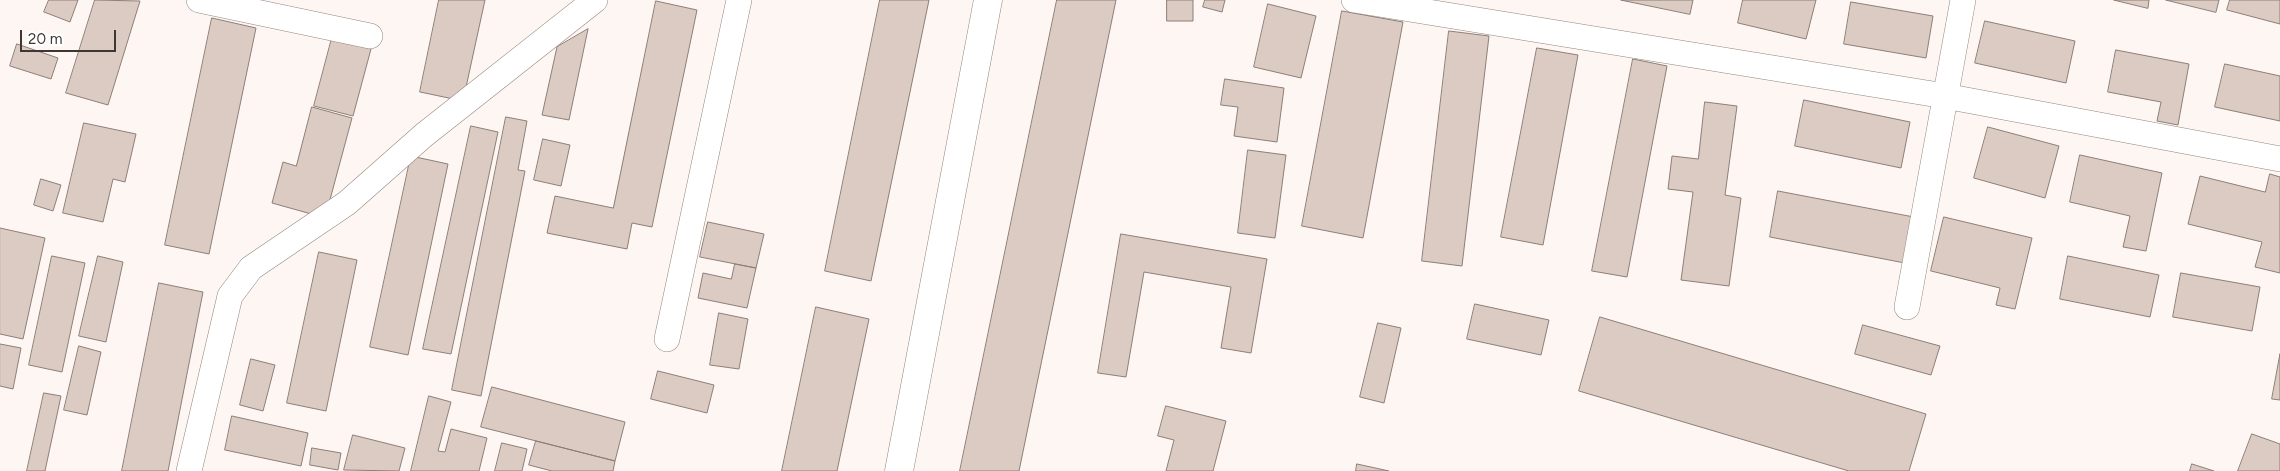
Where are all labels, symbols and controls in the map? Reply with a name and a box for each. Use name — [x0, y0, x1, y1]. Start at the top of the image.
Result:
scale bar — [22, 20, 119, 52]
text: 20 m — [28, 30, 62, 48]

